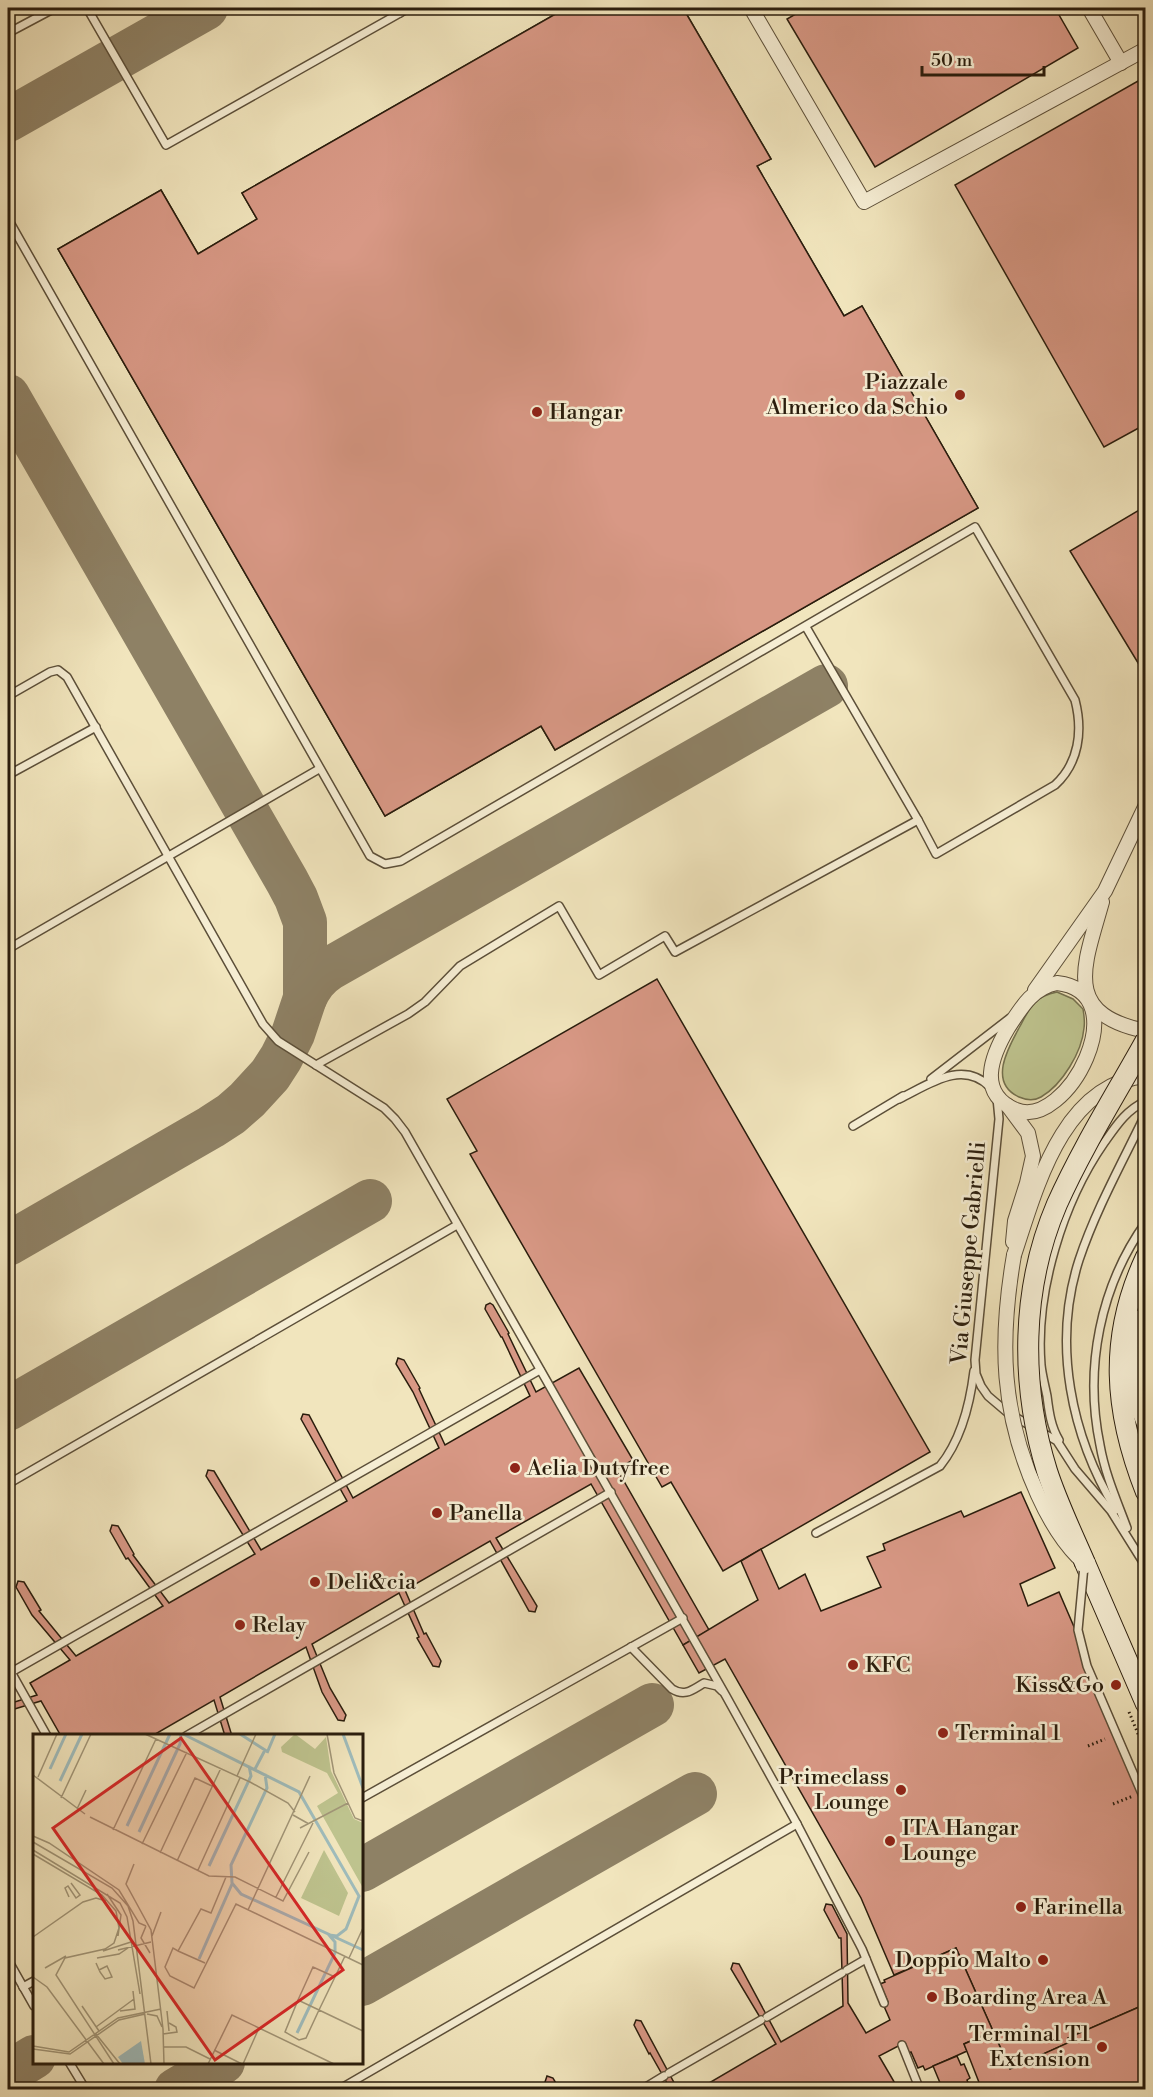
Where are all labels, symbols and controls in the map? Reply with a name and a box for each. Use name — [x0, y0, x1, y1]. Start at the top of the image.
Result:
scale bar — [922, 39, 1044, 77]
text: 50 m — [931, 49, 973, 72]
place label: Piazzale Almerico da Schio — [765, 369, 948, 421]
marker: Piazzale Almerico da Schio — [953, 388, 967, 402]
place label: Hangar — [549, 399, 623, 426]
marker: Hangar — [530, 405, 544, 419]
street label: Via Giuseppe Gabrielli — [946, 1140, 992, 1367]
place label: Aelia Dutyfree — [526, 1455, 670, 1482]
marker: Aelia Dutyfree — [508, 1461, 522, 1475]
place label: Panella — [449, 1500, 523, 1527]
marker: Panella — [430, 1506, 444, 1520]
place label: Deli&cia — [327, 1569, 417, 1596]
marker: Deli&cia — [308, 1575, 322, 1589]
place label: Relay — [252, 1612, 307, 1639]
marker: Relay — [233, 1618, 247, 1632]
place label: KFC — [865, 1652, 911, 1679]
marker: KFC — [846, 1658, 860, 1672]
place label: Kiss&Go — [1015, 1672, 1104, 1699]
marker: Kiss&Go — [1109, 1678, 1123, 1692]
place label: Terminal 1 — [955, 1720, 1061, 1747]
marker: Terminal 1 — [936, 1726, 950, 1740]
inset map — [33, 1734, 363, 2064]
place label: Primeclass Lounge — [779, 1764, 889, 1816]
marker: Primeclass Lounge — [894, 1783, 908, 1797]
place label: ITA Hangar Lounge — [902, 1815, 1019, 1867]
marker: ITA Hangar Lounge — [883, 1834, 897, 1848]
place label: Farinella — [1033, 1894, 1124, 1921]
marker: Farinella — [1014, 1900, 1028, 1914]
place label: Doppio Malto — [895, 1947, 1031, 1974]
marker: Doppio Malto — [1036, 1953, 1050, 1967]
place label: Boarding Area A — [943, 1984, 1108, 2011]
marker: Boarding Area A — [925, 1990, 939, 2004]
place label: Terminal T1 Extension — [969, 2021, 1091, 2073]
marker: Terminal T1 Extension — [1095, 2040, 1109, 2054]

